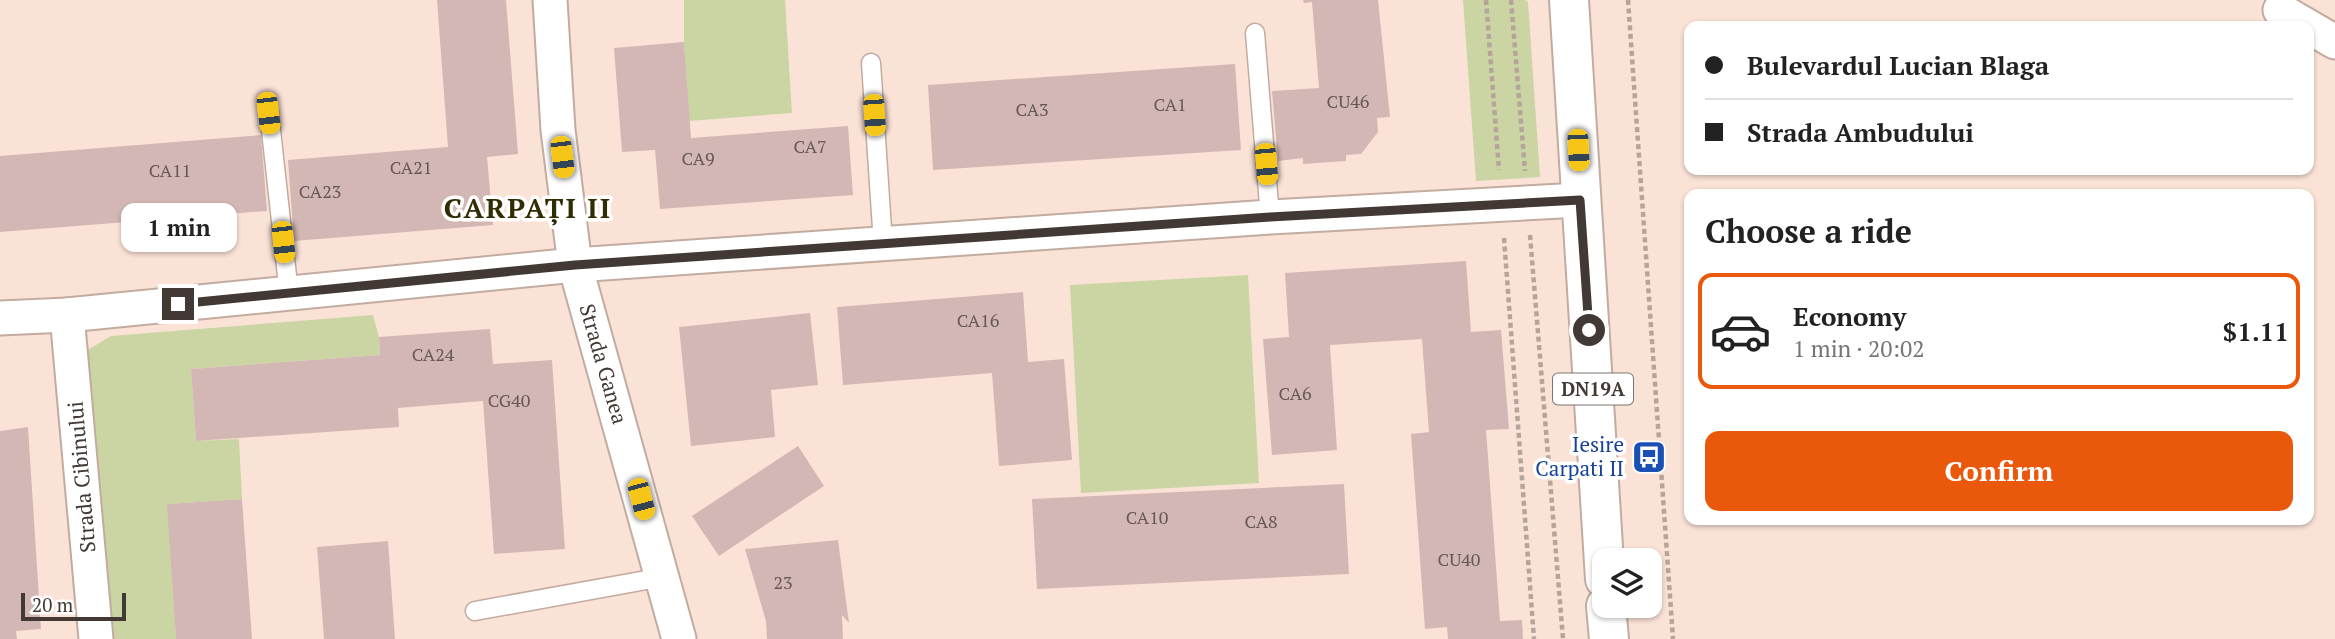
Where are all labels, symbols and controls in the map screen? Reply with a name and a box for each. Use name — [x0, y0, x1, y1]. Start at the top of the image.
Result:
text: Bulevardul Lucian Blaga — [1747, 48, 2049, 82]
house number: CU46 — [1327, 89, 1370, 113]
car — [256, 91, 281, 135]
house number: CA1 — [1153, 92, 1187, 116]
car — [863, 93, 886, 137]
house number: CA3 — [1015, 97, 1049, 121]
text: Strada Ambudului — [1747, 115, 1974, 149]
car — [1567, 128, 1590, 172]
house number: CA7 — [793, 134, 827, 158]
car — [550, 135, 575, 179]
car — [1254, 142, 1279, 186]
house number: CA9 — [681, 146, 715, 170]
house number: CA21 — [390, 155, 432, 179]
house number: CA11 — [149, 158, 191, 182]
house number: CA23 — [299, 179, 341, 203]
district label: CARPAȚI II — [444, 189, 612, 226]
callout: 1 min — [120, 202, 236, 252]
text: Choose a ride — [1705, 210, 1912, 252]
text: 1 min — [148, 212, 210, 243]
car — [271, 220, 296, 264]
route end — [162, 288, 194, 320]
text: Economy — [1793, 299, 1906, 333]
street label: Strada Ganea — [573, 300, 635, 427]
icon: car — [1709, 300, 1772, 363]
house number: CA16 — [957, 308, 1000, 332]
route start — [1573, 314, 1605, 346]
text: $1.11 — [2223, 314, 2289, 348]
text: 1 min · 20:02 — [1793, 333, 1925, 364]
house number: CA24 — [412, 342, 455, 366]
road number: DN19A — [1553, 374, 1633, 404]
house number: CA6 — [1278, 381, 1312, 405]
house number: CG40 — [488, 388, 530, 412]
street label: Strada Cibinului — [60, 400, 102, 554]
place label: Iesire Carpati II — [1535, 430, 1624, 482]
button: Confirm — [1705, 431, 2293, 511]
bus stop icon: Iesire Carpati II — [1630, 438, 1668, 476]
car — [626, 476, 657, 522]
house number: CA10 — [1126, 505, 1168, 529]
house number: CA8 — [1244, 509, 1278, 533]
house number: CU40 — [1438, 547, 1480, 571]
map controls — [1592, 548, 1662, 618]
button: layers — [1592, 548, 1662, 618]
house number: 23 — [773, 570, 793, 594]
scale bar — [21, 590, 126, 622]
text: 20 m — [32, 592, 73, 617]

